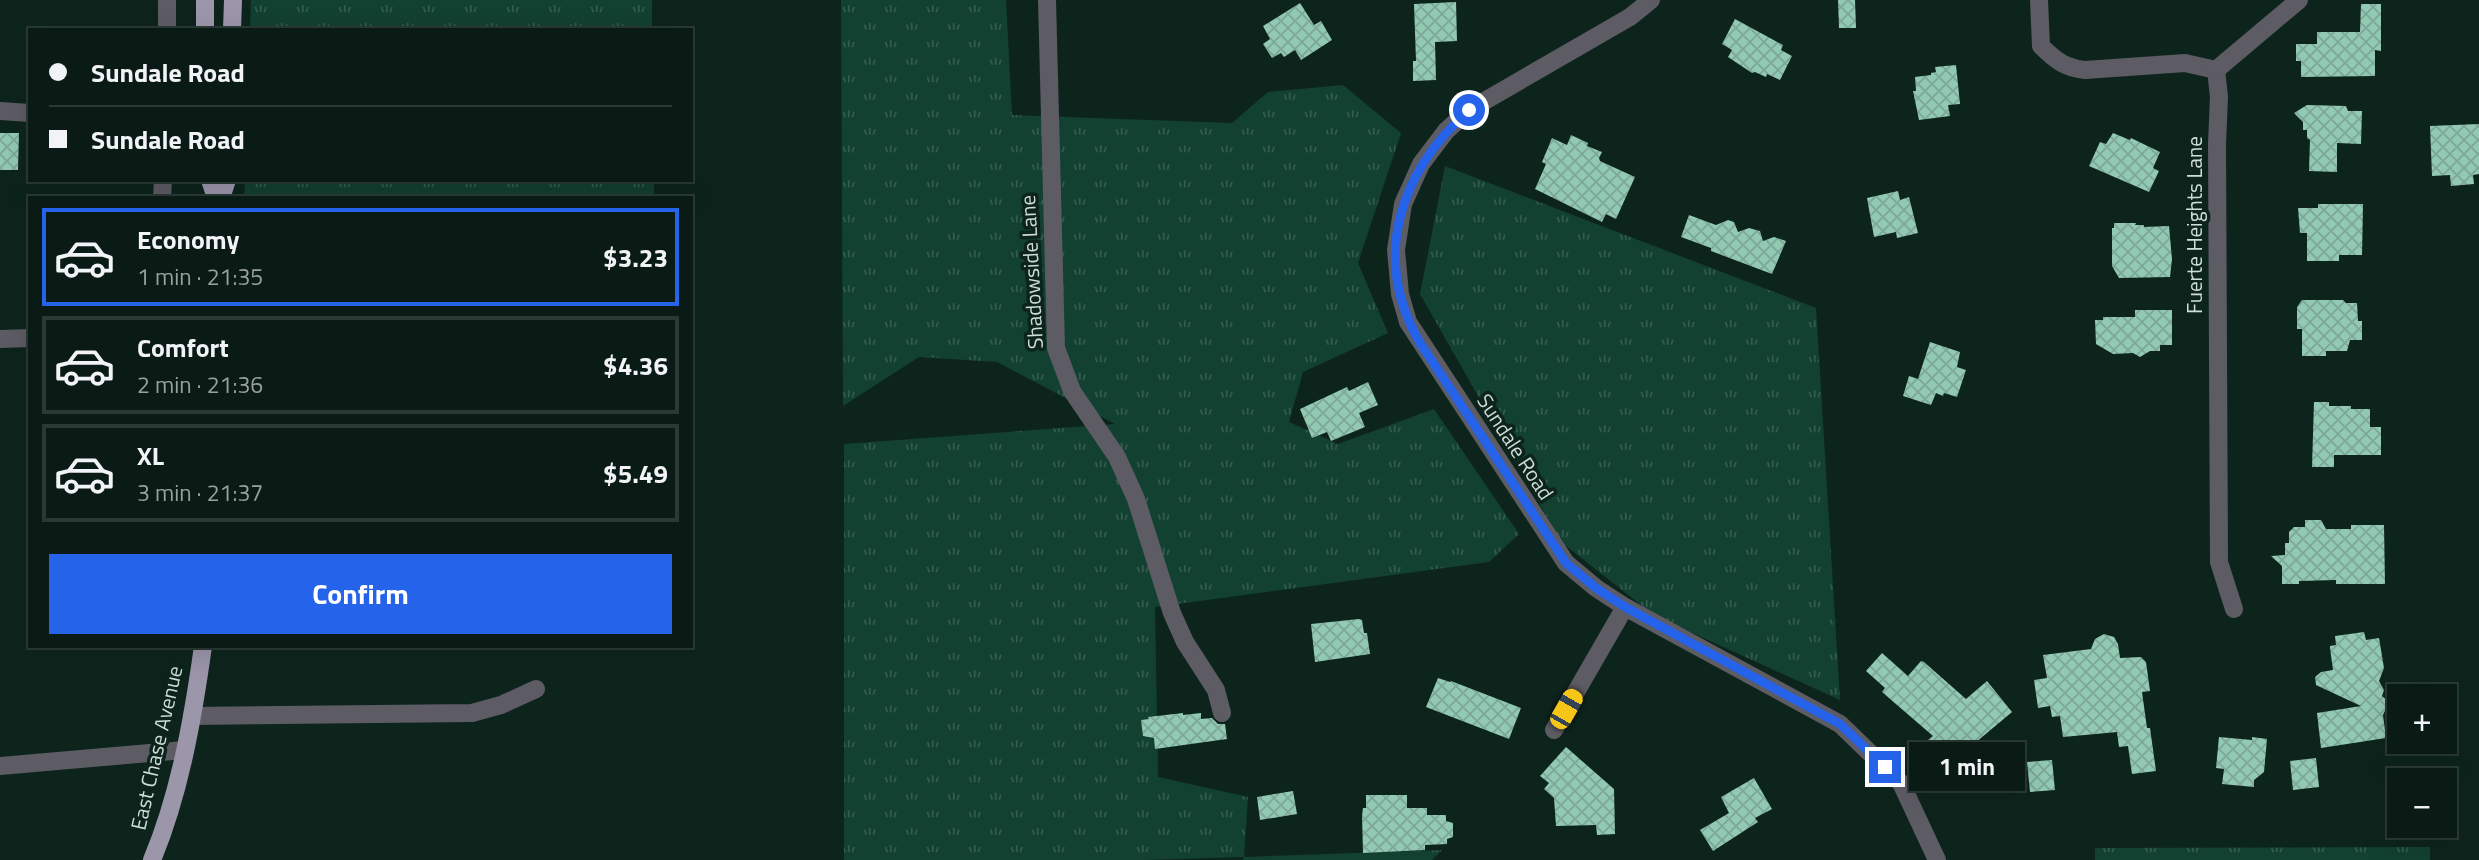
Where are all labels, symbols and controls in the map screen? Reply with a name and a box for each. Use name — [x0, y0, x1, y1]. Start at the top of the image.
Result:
text: Sundale Road — [91, 53, 245, 92]
route start — [1453, 94, 1485, 126]
text: Sundale Road — [91, 120, 245, 159]
street label: Fuerte Heights Lane — [2178, 136, 2210, 314]
street label: Shadowside Lane — [1011, 194, 1051, 350]
text: Economy — [137, 220, 239, 259]
icon: car — [53, 226, 116, 289]
text: $3.23 — [603, 238, 668, 277]
text: 1 min · 21:35 — [137, 259, 263, 294]
text: Comfort — [137, 328, 229, 367]
icon: car — [53, 334, 116, 397]
text: $4.36 — [603, 346, 668, 385]
text: 2 min · 21:36 — [137, 367, 263, 402]
street label: Sundale Road — [1469, 387, 1562, 506]
text: XL — [137, 436, 164, 475]
icon: car — [53, 442, 116, 505]
text: $5.49 — [603, 454, 668, 493]
text: 3 min · 21:37 — [137, 475, 263, 510]
button: Confirm — [49, 554, 672, 634]
street label: East Chase Avenue — [122, 662, 190, 833]
map controls — [2387, 684, 2457, 838]
button: + — [2387, 684, 2457, 754]
car — [1547, 686, 1586, 732]
callout: 1 min — [1910, 742, 2025, 792]
text: 1 min — [1939, 749, 1995, 784]
route end — [1869, 751, 1901, 783]
button: − — [2387, 768, 2457, 838]

